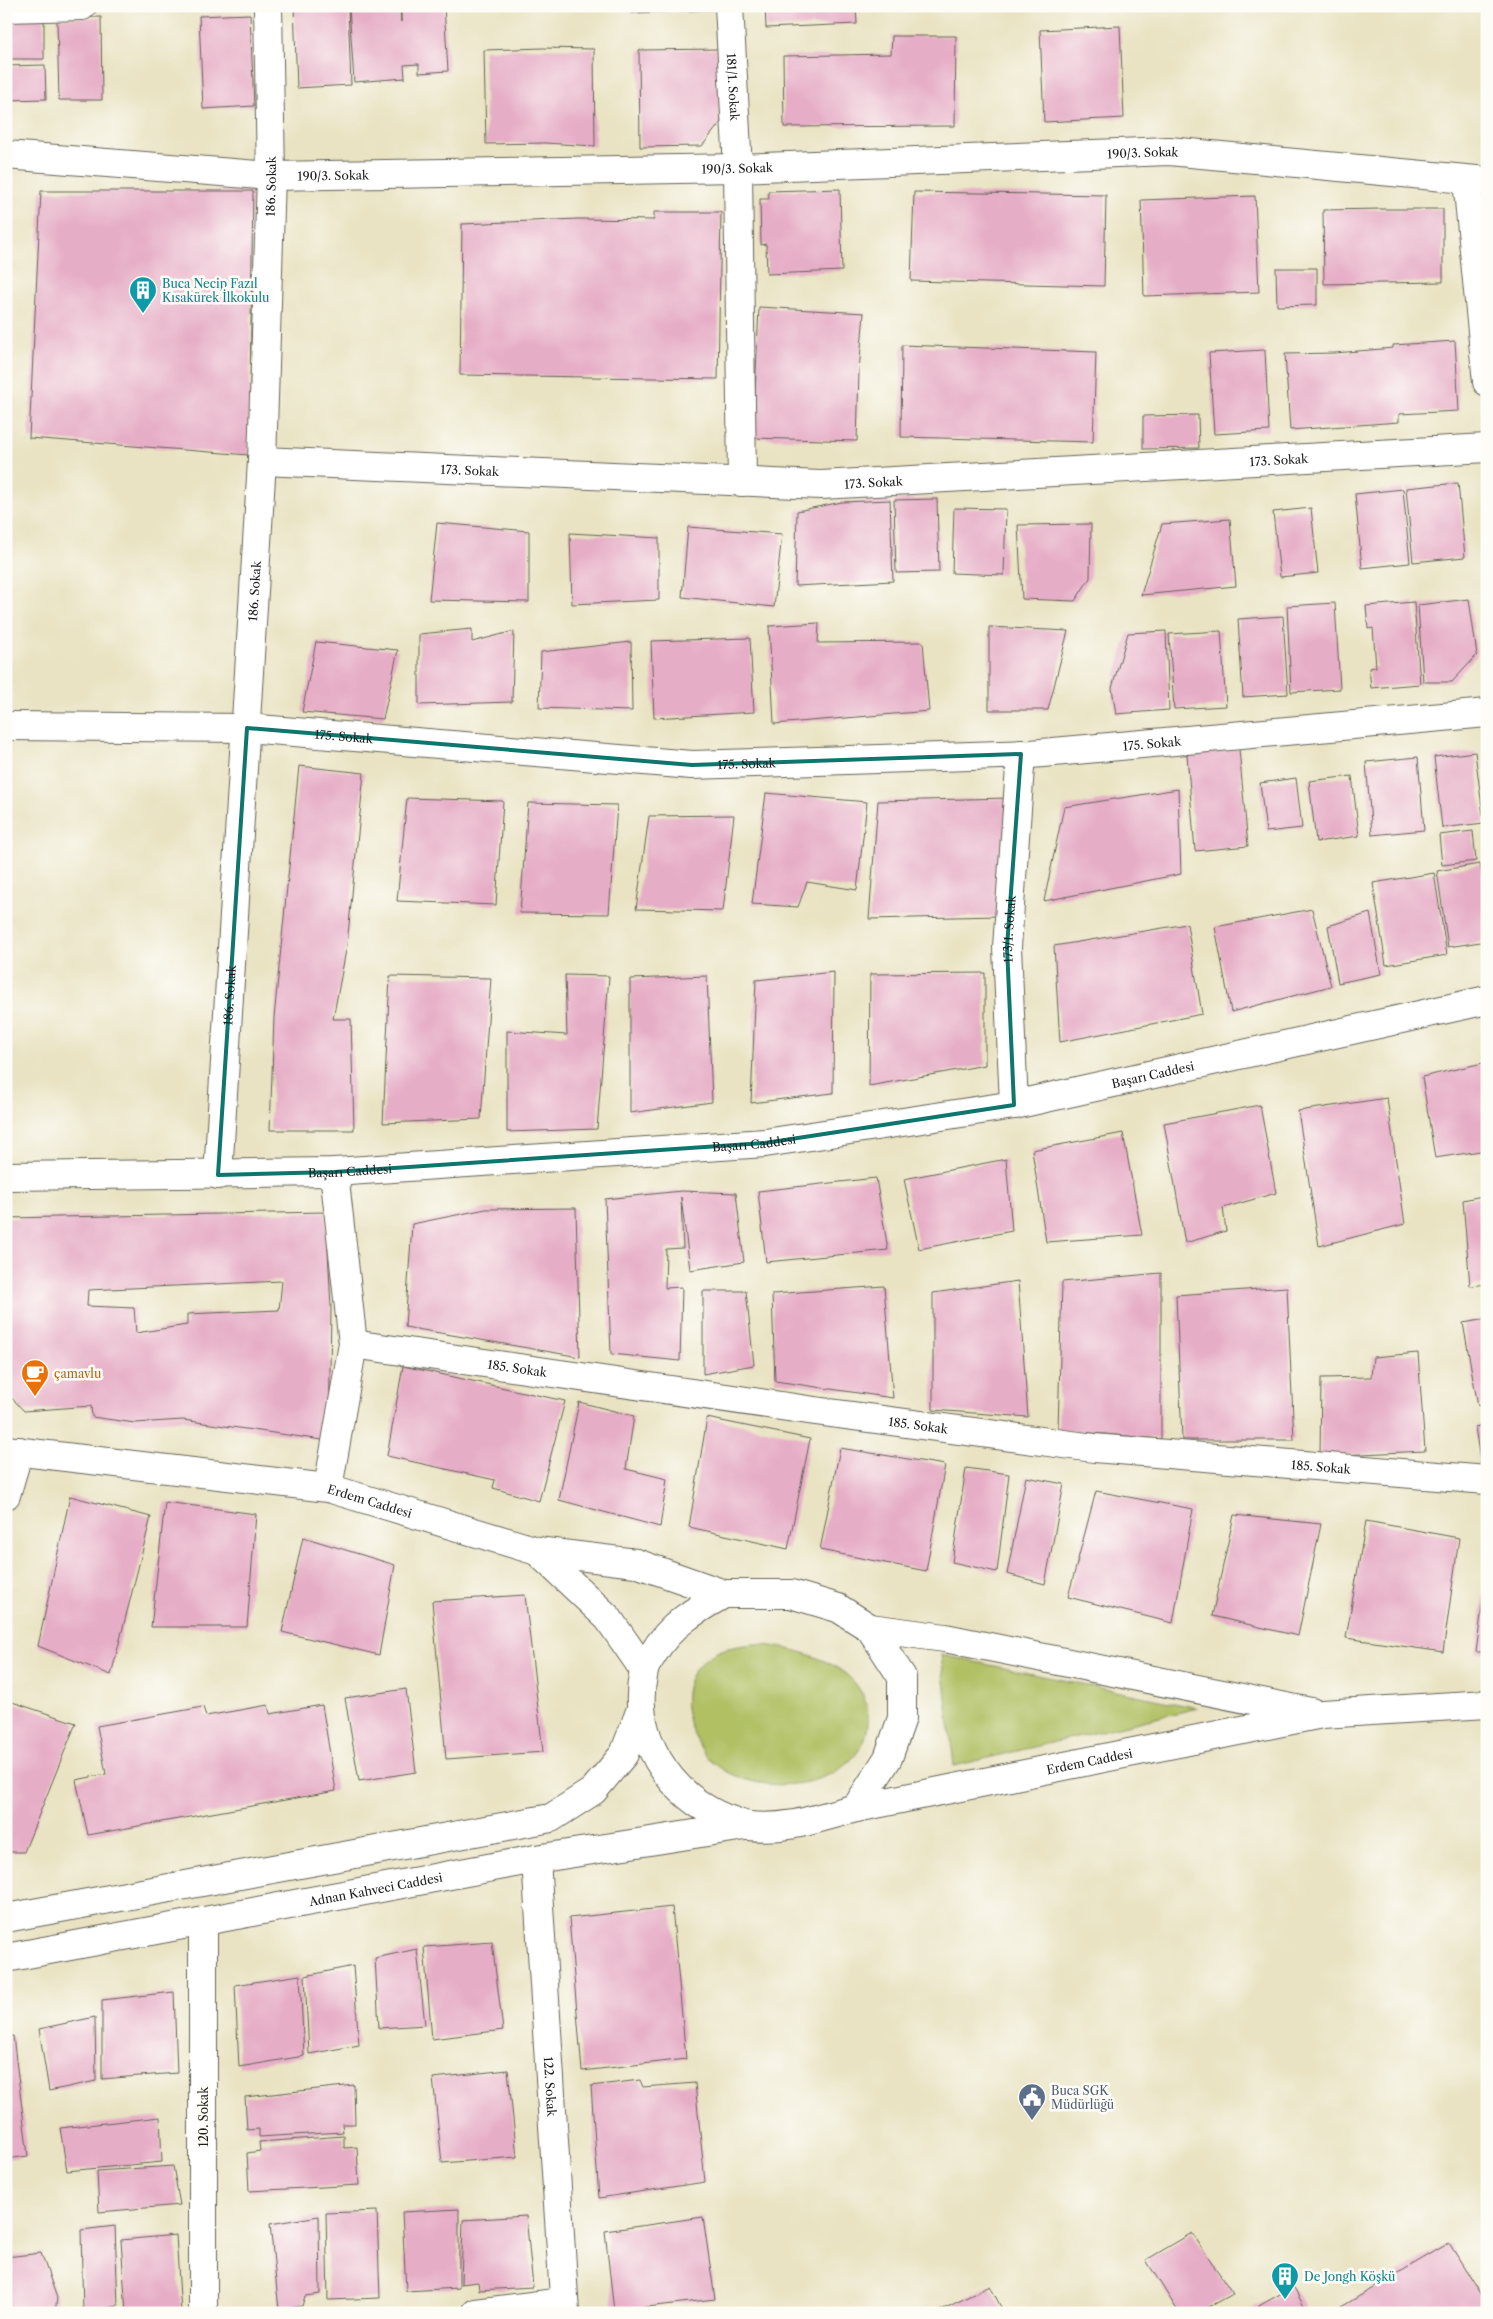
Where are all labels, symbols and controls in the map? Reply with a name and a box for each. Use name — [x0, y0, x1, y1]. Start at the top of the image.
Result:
street label: 181/1. Sokak — [724, 53, 743, 122]
street label: 190/3. Sokak — [1107, 143, 1180, 161]
street label: 186. Sokak — [262, 155, 279, 217]
street label: 190/3. Sokak — [701, 159, 774, 176]
street label: 190/3. Sokak — [297, 167, 370, 183]
building icon: Buca Necip Fazıl Kısakürek İlkokulu — [128, 275, 158, 314]
place label: Buca Necip Fazıl Kısakürek İlkokulu — [162, 276, 270, 305]
street label: 173. Sokak — [1249, 450, 1309, 469]
street label: 173. Sokak — [440, 461, 500, 479]
street label: 173. Sokak — [844, 473, 904, 491]
street label: 186. Sokak — [245, 560, 263, 622]
street label: 175. Sokak — [314, 726, 374, 746]
street label: 175. Sokak — [1122, 733, 1183, 753]
street label: 175. Sokak — [717, 755, 777, 772]
street label: 173/1. Sokak — [999, 894, 1018, 963]
street label: 186. Sokak — [220, 964, 238, 1026]
street label: Başarı Caddesi — [1110, 1058, 1196, 1091]
street label: Başarı Caddesi — [712, 1131, 797, 1154]
street label: Başarı Caddesi — [308, 1161, 393, 1180]
street label: 185. Sokak — [487, 1356, 549, 1380]
cafe icon: çamavlu — [20, 1358, 50, 1397]
place label: çamavlu — [54, 1366, 102, 1381]
street label: 185. Sokak — [888, 1413, 950, 1436]
street label: 185. Sokak — [1291, 1457, 1352, 1476]
street label: Erdem Caddesi — [326, 1481, 414, 1521]
street label: Erdem Caddesi — [1045, 1745, 1134, 1777]
street label: Adnan Kahveci Caddesi — [307, 1869, 444, 1909]
street label: 122. Sokak — [541, 2056, 560, 2118]
public building icon: Buca SGK Müdürlüğü — [1017, 2082, 1047, 2121]
place label: Buca SGK Müdürlüğü — [1051, 2083, 1115, 2112]
street label: 120. Sokak — [196, 2086, 211, 2147]
building icon: De Jongh Köşkü — [1270, 2261, 1300, 2300]
place label: De Jongh Köşkü — [1304, 2269, 1396, 2284]

